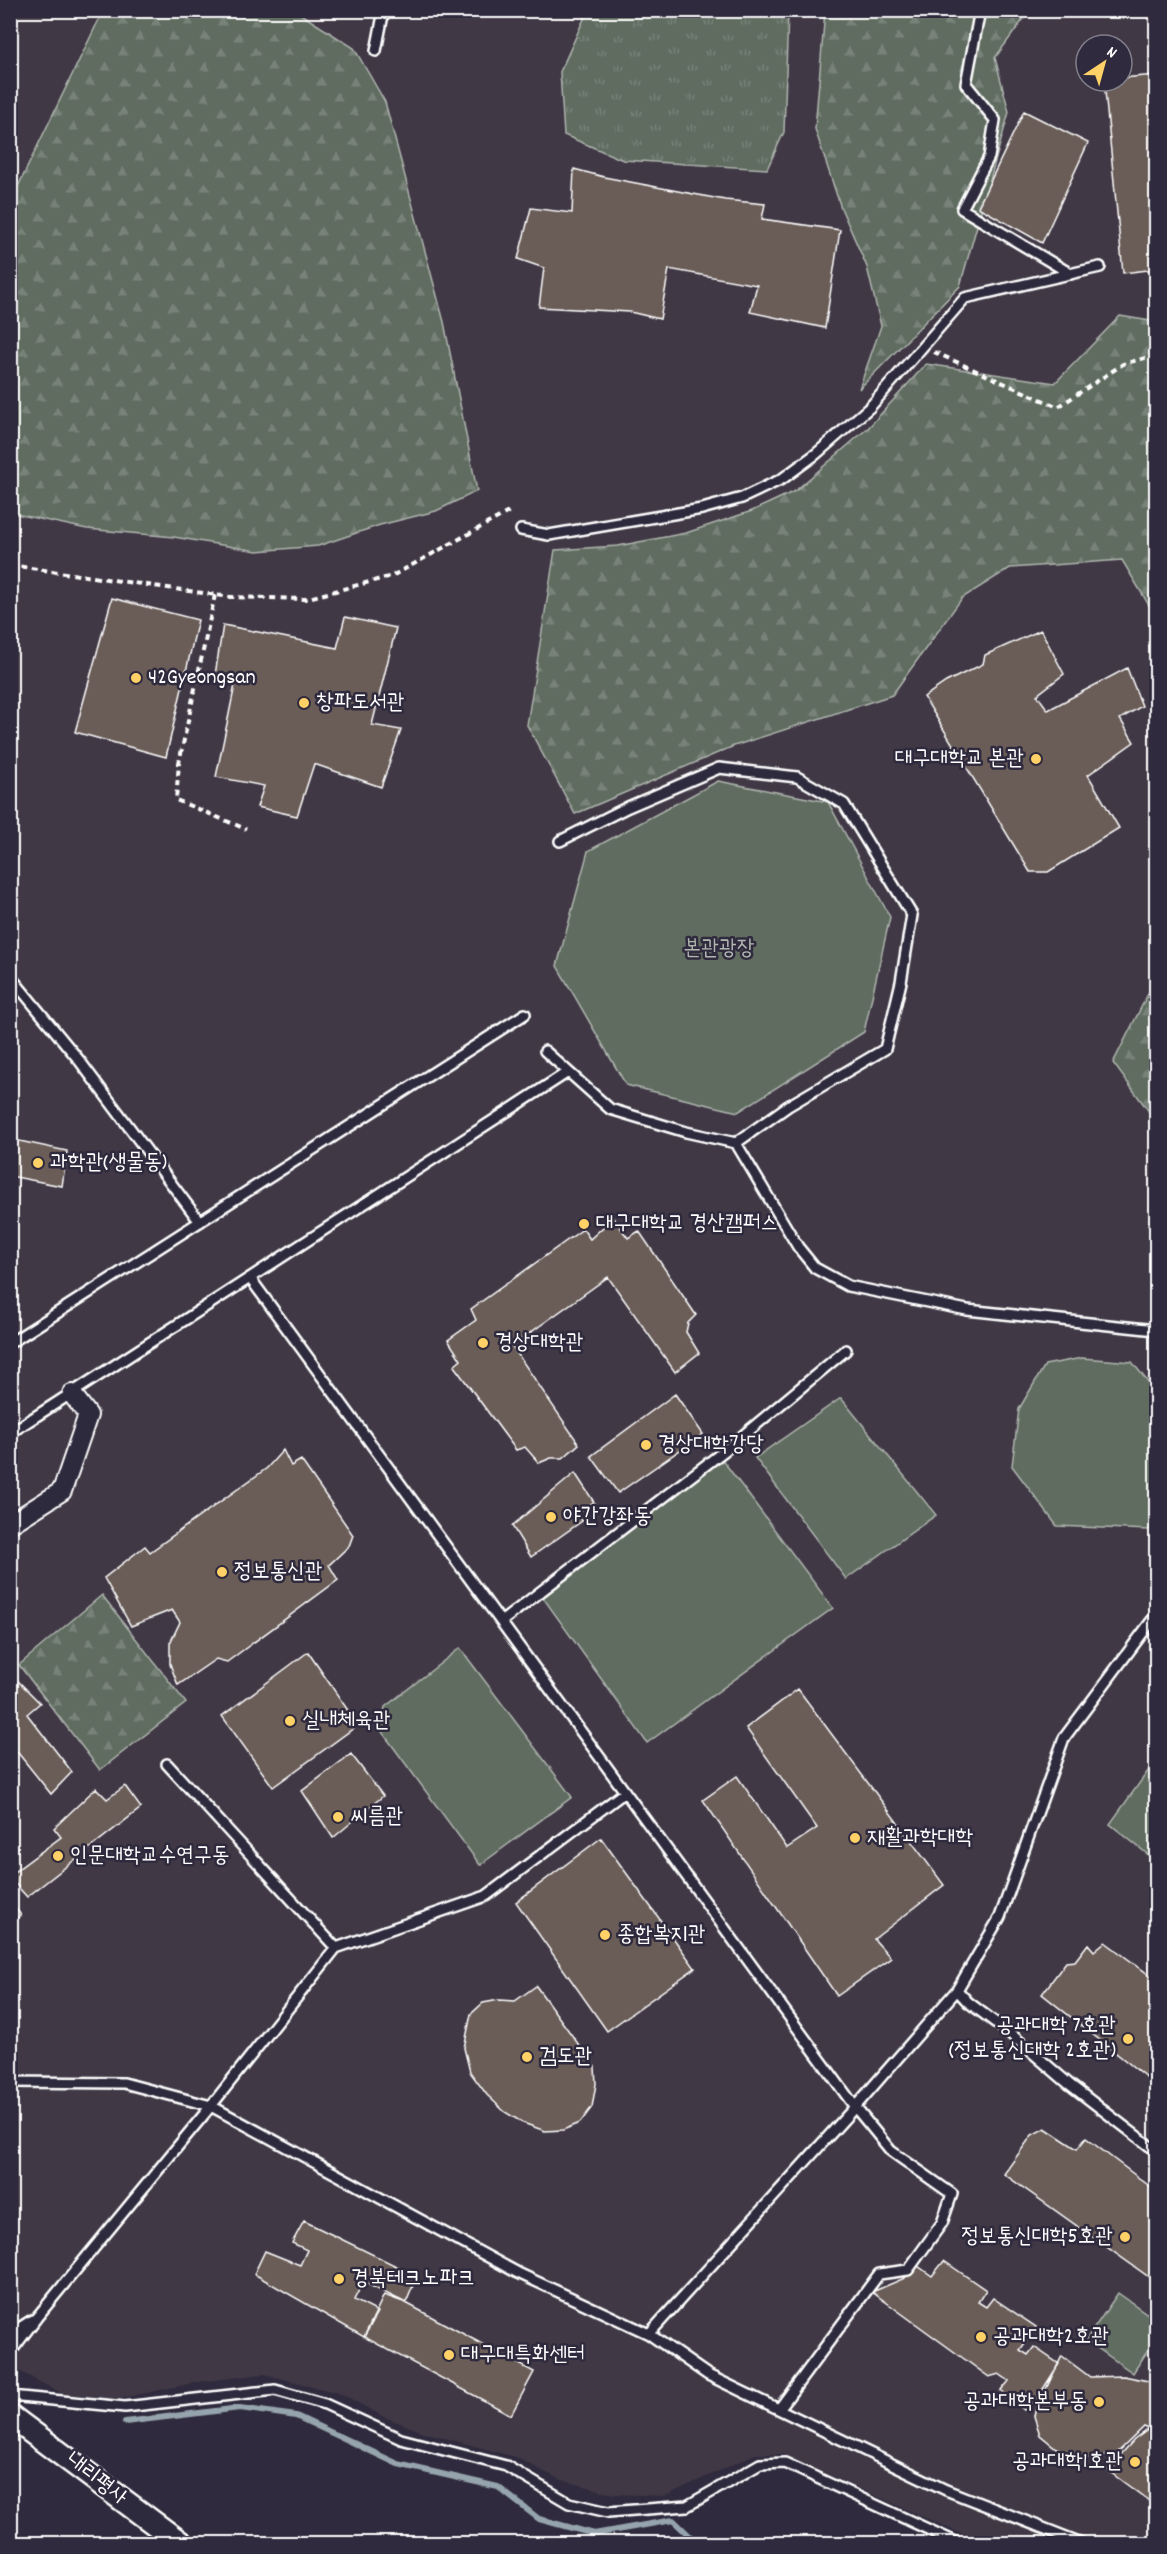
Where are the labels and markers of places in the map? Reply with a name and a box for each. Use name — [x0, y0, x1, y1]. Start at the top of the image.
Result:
place label: 42Gyeongsan — [148, 663, 256, 694]
marker: 42Gyeongsan — [129, 671, 143, 685]
place label: 창파도서관 — [316, 688, 405, 719]
marker: 창파도서관 — [297, 696, 311, 710]
place label: 대구대학교 본관 — [895, 744, 1024, 775]
marker: 대구대학교 본관 — [1029, 752, 1043, 766]
place label: 과학관(생물동) — [50, 1148, 167, 1179]
marker: 과학관(생물동) — [31, 1156, 45, 1170]
place label: 대구대학교 경산캠퍼스 — [596, 1209, 778, 1240]
marker: 대구대학교 경산캠퍼스 — [577, 1217, 591, 1231]
place label: 경상대학관 — [495, 1328, 584, 1359]
marker: 경상대학관 — [476, 1336, 490, 1350]
place label: 경상대학강당 — [658, 1430, 764, 1461]
marker: 경상대학강당 — [639, 1438, 653, 1452]
place label: 야간강좌동 — [563, 1502, 652, 1533]
marker: 야간강좌동 — [544, 1510, 558, 1524]
place label: 정보통신관 — [234, 1557, 323, 1588]
marker: 정보통신관 — [215, 1565, 229, 1579]
place label: 실내체육관 — [302, 1706, 391, 1737]
marker: 실내체육관 — [283, 1714, 297, 1728]
place label: 씨름관 — [350, 1802, 403, 1833]
marker: 씨름관 — [331, 1810, 345, 1824]
place label: 재활과학대학 — [867, 1823, 974, 1854]
marker: 재활과학대학 — [848, 1831, 862, 1845]
place label: 인문대학교수연구동 — [70, 1841, 229, 1872]
marker: 인문대학교수연구동 — [51, 1849, 65, 1863]
place label: 종합복지관 — [617, 1920, 706, 1951]
marker: 종합복지관 — [598, 1928, 612, 1942]
place label: 공과대학 7호관 (정보통신대학 2호관) — [949, 2011, 1116, 2067]
marker: 공과대학 7호관 (정보통신대학 2호관) — [1121, 2032, 1135, 2046]
place label: 검도관 — [539, 2042, 592, 2073]
marker: 검도관 — [520, 2050, 534, 2064]
place label: 정보통신대학5호관 — [961, 2222, 1113, 2253]
marker: 정보통신대학5호관 — [1118, 2230, 1132, 2244]
place label: 경북테크노파크 — [351, 2264, 475, 2295]
marker: 경북테크노파크 — [332, 2272, 346, 2286]
place label: 공과대학2호관 — [993, 2322, 1109, 2353]
marker: 공과대학2호관 — [974, 2330, 988, 2344]
place label: 대구대특화센터 — [461, 2340, 585, 2371]
marker: 대구대특화센터 — [442, 2348, 456, 2362]
place label: 공과대학본부동 — [963, 2387, 1087, 2418]
marker: 공과대학본부동 — [1092, 2395, 1106, 2409]
place label: 공과대학1호관 — [1012, 2447, 1123, 2478]
marker: 공과대학1호관 — [1128, 2455, 1142, 2469]

